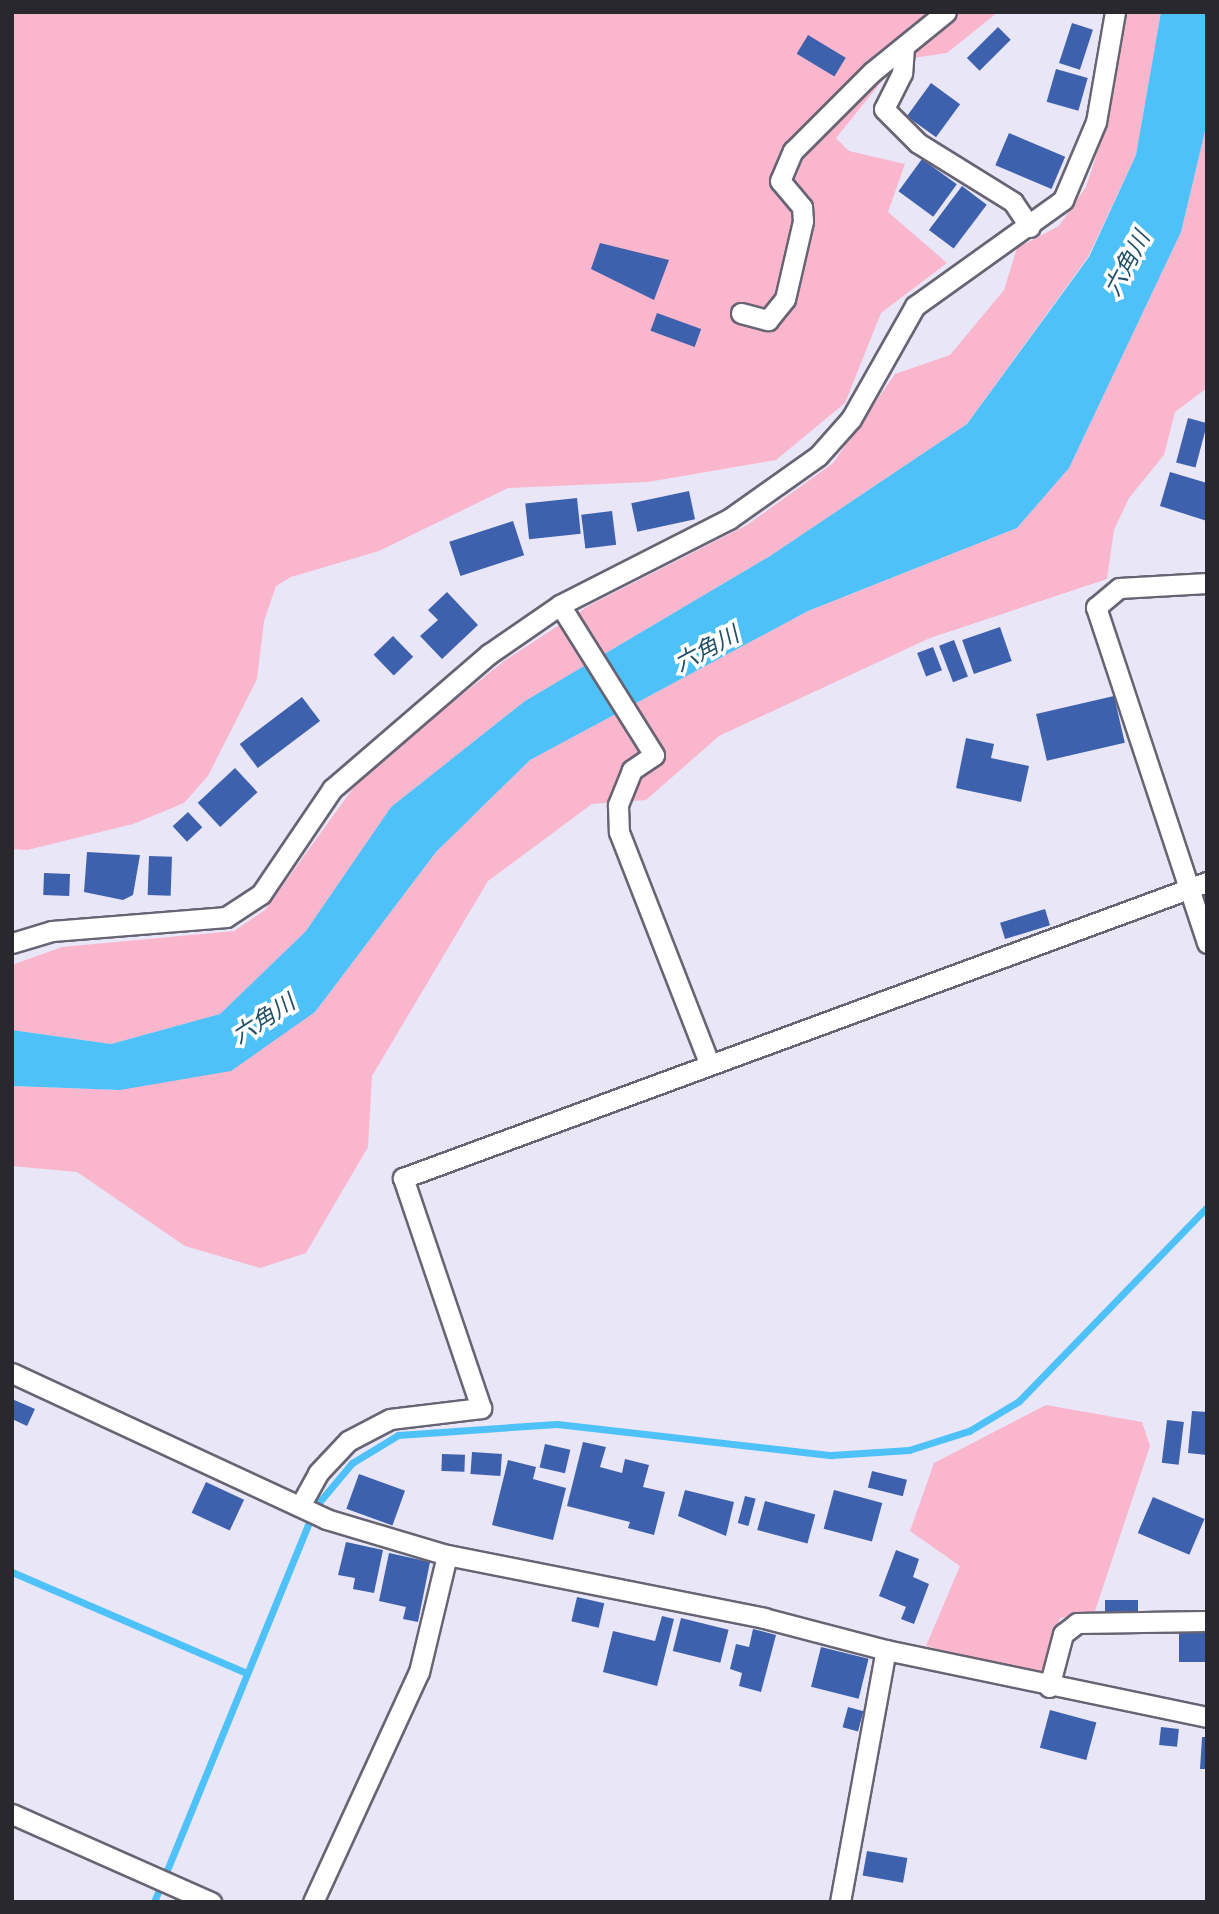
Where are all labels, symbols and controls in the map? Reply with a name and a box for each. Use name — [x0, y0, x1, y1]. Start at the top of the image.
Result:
water label: 六角川 — [1098, 226, 1154, 300]
water label: 六角川 — [669, 620, 743, 676]
water label: 六角川 — [227, 988, 299, 1048]

